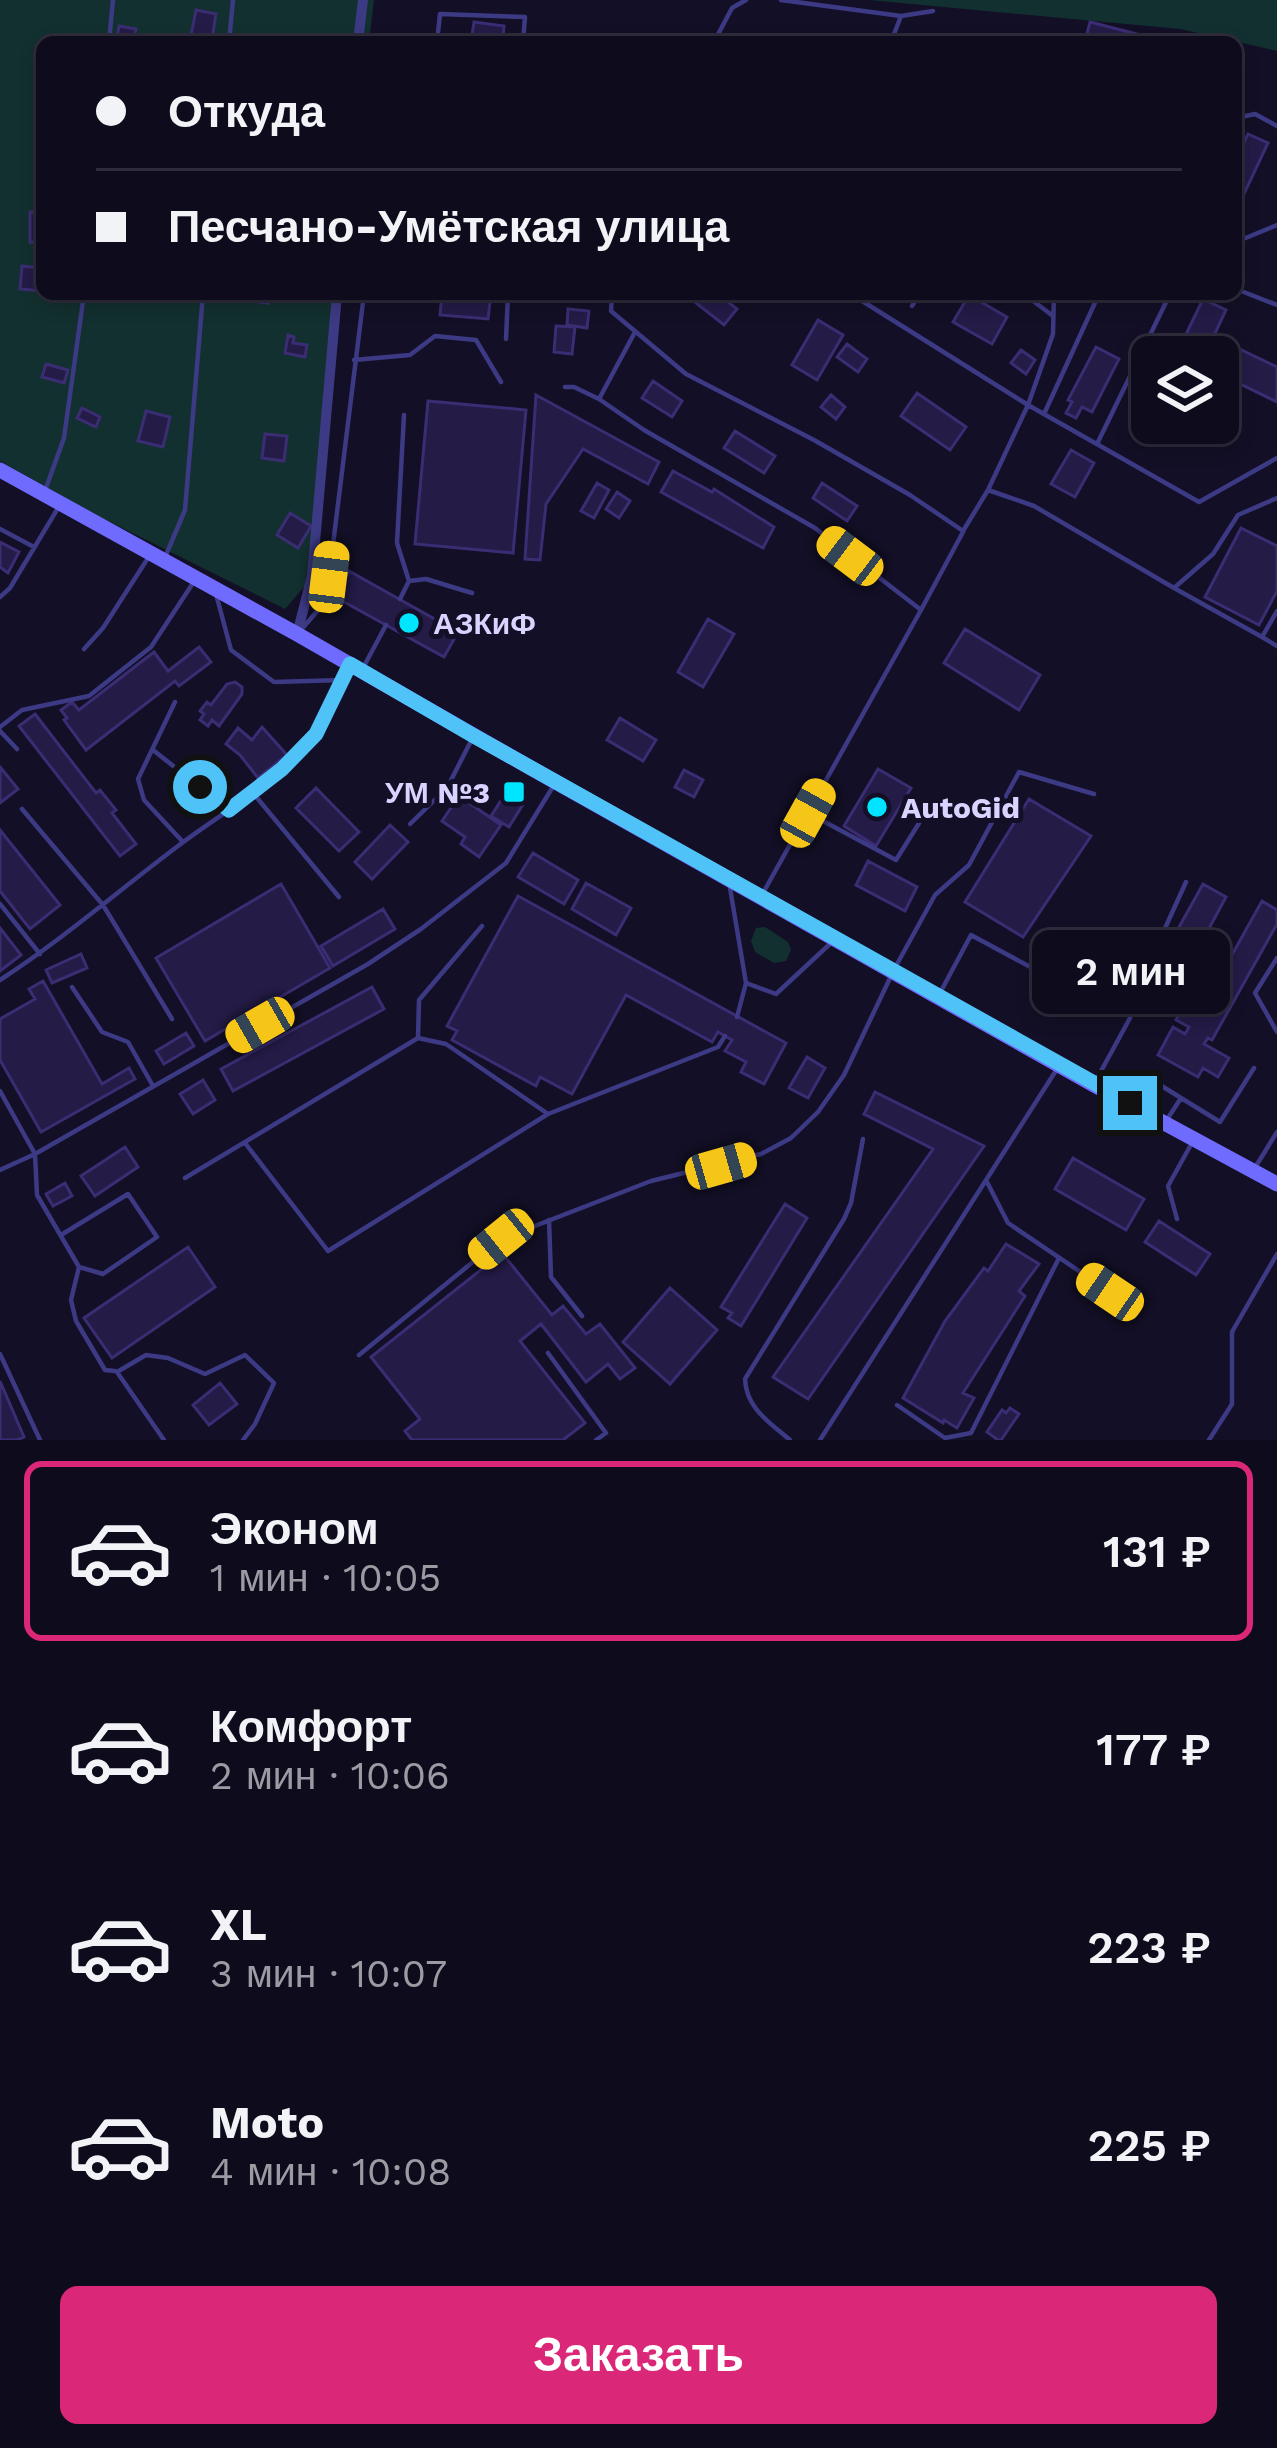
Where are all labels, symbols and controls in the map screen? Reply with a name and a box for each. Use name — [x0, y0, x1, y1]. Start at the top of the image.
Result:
text: Откуда — [168, 85, 325, 138]
text: Песчано-Умётская улица — [168, 200, 729, 253]
map controls — [1131, 336, 1239, 444]
button: layers — [1131, 336, 1239, 444]
car — [810, 520, 890, 592]
car — [307, 539, 351, 615]
place label: АЗКиФ — [433, 606, 536, 641]
marker: АЗКиФ — [396, 610, 422, 636]
route start — [173, 760, 227, 814]
car — [775, 773, 841, 853]
place label: УМ №3 — [385, 775, 490, 810]
marker: УМ №3 — [501, 779, 527, 805]
place label: AutoGid — [901, 790, 1020, 825]
marker: AutoGid — [864, 794, 890, 820]
callout: 2 мин — [1031, 929, 1229, 1013]
text: 2 мин — [1075, 949, 1187, 994]
car — [220, 991, 300, 1059]
route end — [1103, 1076, 1157, 1130]
car — [681, 1139, 761, 1193]
car — [462, 1202, 540, 1276]
car — [1070, 1257, 1150, 1327]
icon: car — [66, 1497, 174, 1605]
text: Эконом — [210, 1502, 379, 1555]
text: 131 ₽ — [1103, 1525, 1211, 1578]
text: 1 мин · 10:05 — [210, 1555, 441, 1600]
icon: car — [66, 1695, 174, 1803]
text: Комфорт — [210, 1700, 412, 1753]
text: 177 ₽ — [1096, 1723, 1211, 1776]
text: 2 мин · 10:06 — [210, 1753, 450, 1798]
icon: car — [66, 1893, 174, 2001]
text: XL — [210, 1898, 267, 1951]
text: 223 ₽ — [1087, 1921, 1211, 1974]
text: 3 мин · 10:07 — [210, 1951, 447, 1996]
icon: car — [66, 2091, 174, 2199]
text: Moto — [210, 2096, 324, 2149]
text: 225 ₽ — [1088, 2119, 1211, 2172]
text: 4 мин · 10:08 — [210, 2149, 451, 2194]
button: Заказать — [60, 2286, 1217, 2424]

